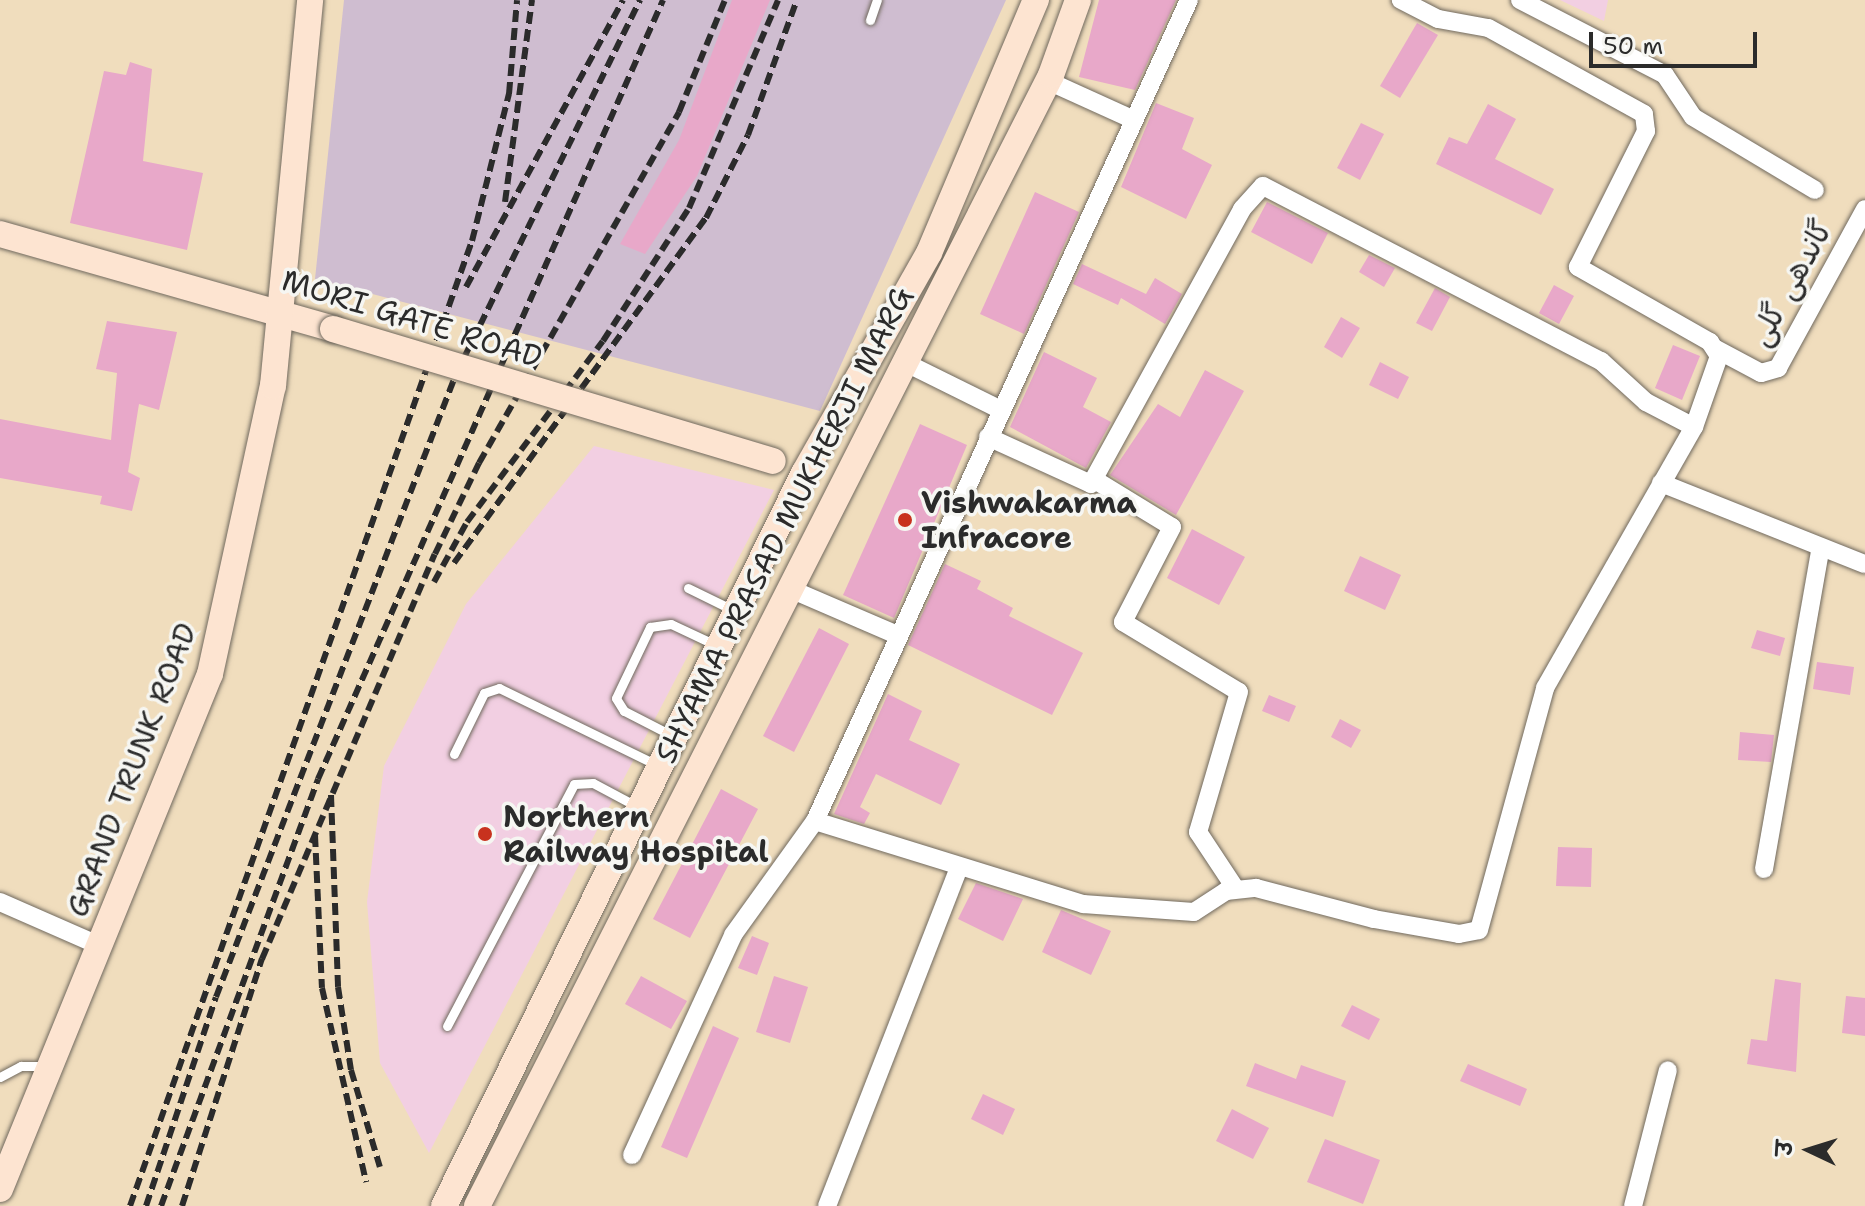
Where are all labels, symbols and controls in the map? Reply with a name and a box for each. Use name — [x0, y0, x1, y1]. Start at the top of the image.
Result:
scale bar — [1593, 16, 1761, 66]
text: 50 m — [1603, 30, 1663, 62]
street label: گاندھی گلی — [1742, 214, 1840, 352]
street label: MORI GATE ROAD — [278, 262, 546, 376]
street label: SHYAMA PRASAD MUKHERJI MARG — [648, 281, 920, 769]
place label: Vishwakarma Infracore — [921, 485, 1137, 556]
marker: Vishwakarma Infracore — [896, 511, 914, 529]
street label: GRAND TRUNK ROAD — [59, 618, 205, 922]
place label: Northern Railway Hospital — [503, 799, 769, 870]
marker: Northern Railway Hospital — [474, 823, 496, 845]
north arrow — [1769, 1110, 1849, 1190]
text: उ — [1770, 1140, 1800, 1157]

